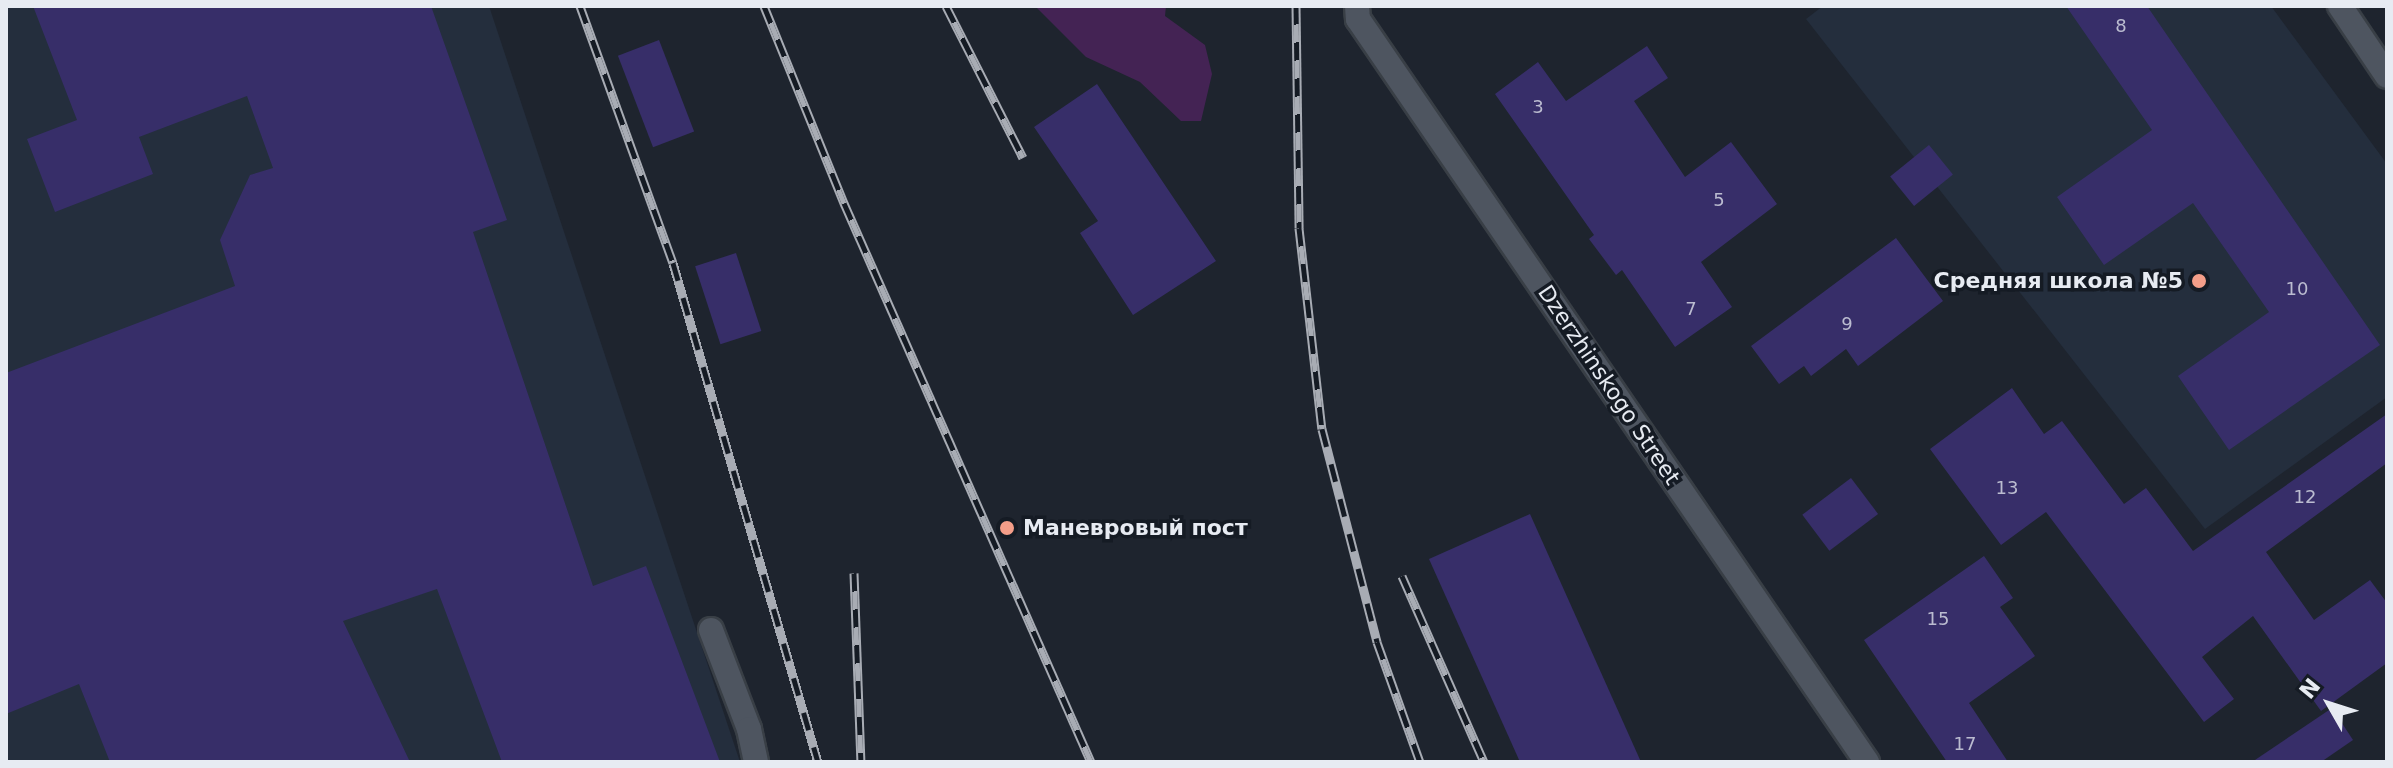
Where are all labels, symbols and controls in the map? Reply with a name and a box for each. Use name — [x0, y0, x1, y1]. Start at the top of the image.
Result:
house number: 8 — [2115, 15, 2127, 37]
house number: 3 — [1532, 96, 1544, 118]
house number: 5 — [1713, 189, 1725, 211]
place label: Средняя школа №5 — [1934, 268, 2183, 294]
marker: Средняя школа №5 — [2190, 272, 2208, 290]
house number: 10 — [2286, 278, 2308, 300]
street label: Dzerzhinskogo Street — [1532, 280, 1686, 490]
house number: 7 — [1685, 298, 1697, 320]
house number: 9 — [1841, 313, 1853, 335]
house number: 13 — [1996, 477, 2018, 499]
house number: 12 — [2294, 486, 2316, 508]
place label: Маневровый пост — [1023, 515, 1248, 541]
marker: Маневровый пост — [998, 519, 1016, 537]
house number: 15 — [1927, 608, 1949, 630]
north arrow — [2289, 664, 2369, 744]
text: N — [2294, 674, 2325, 704]
house number: 17 — [1954, 733, 1976, 755]

